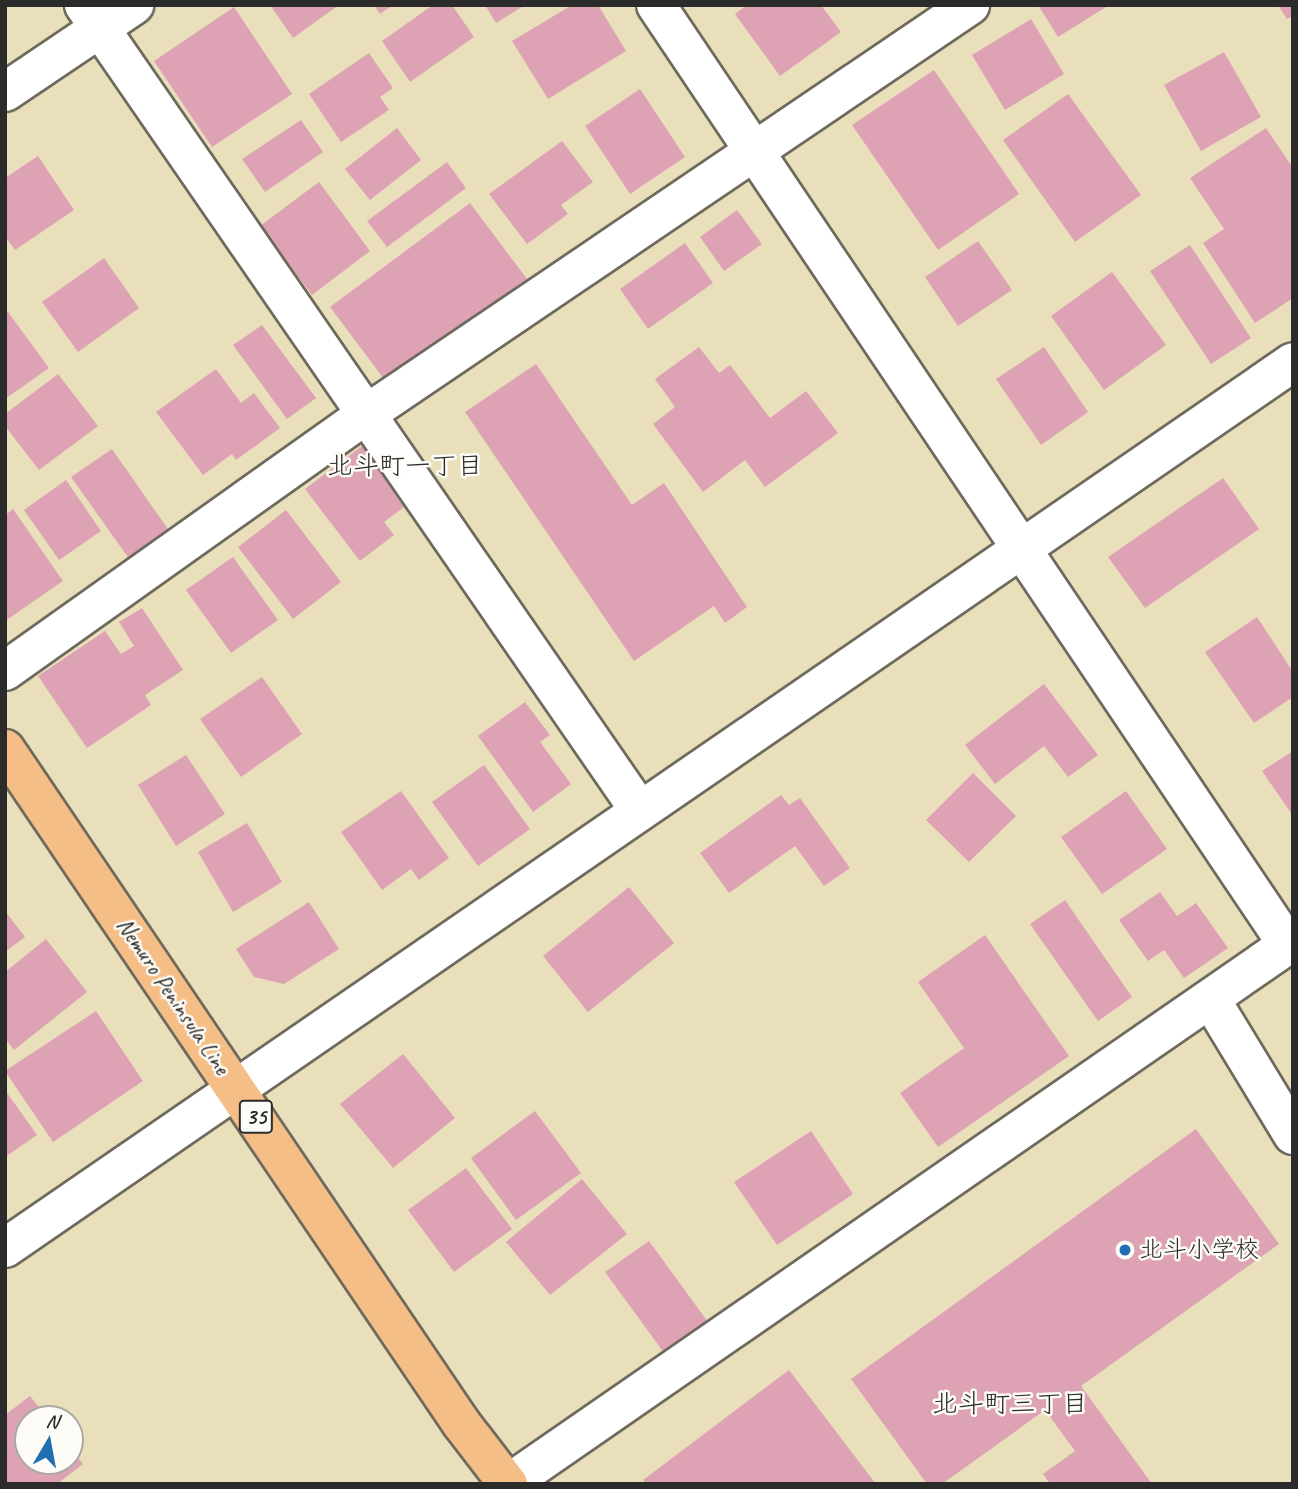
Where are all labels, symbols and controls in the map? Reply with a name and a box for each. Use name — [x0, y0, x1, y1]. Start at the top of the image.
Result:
district label: 北斗町一丁目 — [327, 450, 483, 482]
street label: Nemuro Peninsula Line — [110, 912, 236, 1080]
road number: 35 — [238, 1098, 274, 1136]
place label: 北斗小学校 — [1139, 1236, 1259, 1264]
marker: 北斗小学校 — [1117, 1242, 1133, 1258]
district label: 北斗町三丁目 — [932, 1388, 1088, 1420]
north arrow — [14, 1405, 84, 1475]
text: N — [44, 1408, 60, 1434]

